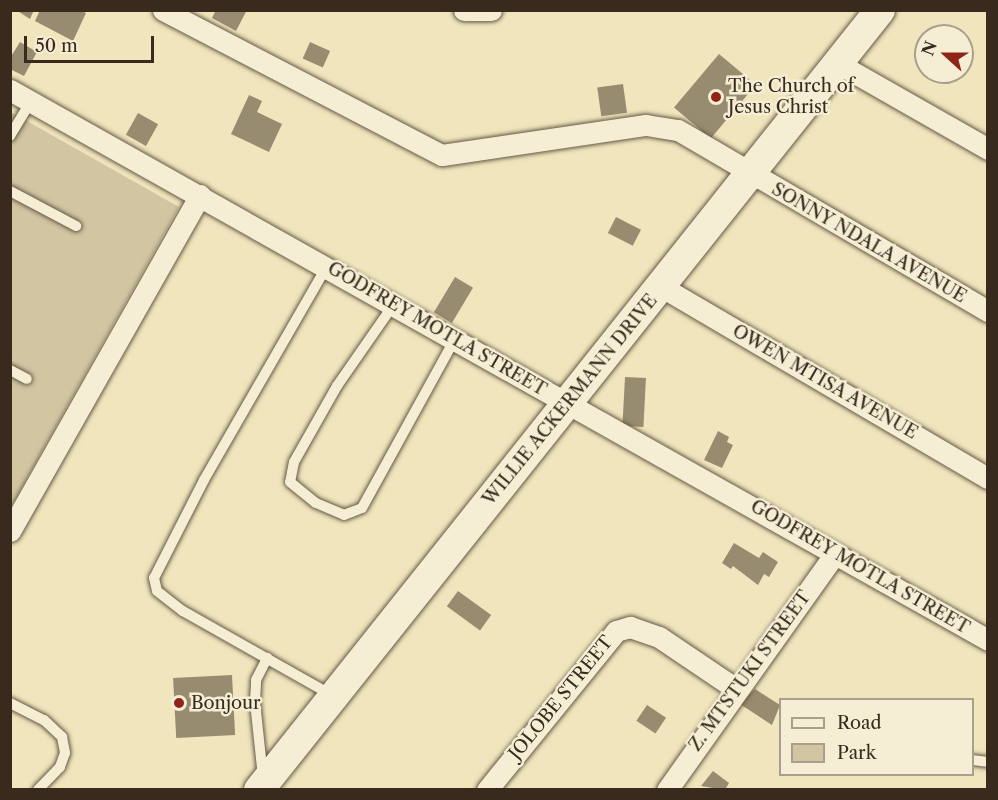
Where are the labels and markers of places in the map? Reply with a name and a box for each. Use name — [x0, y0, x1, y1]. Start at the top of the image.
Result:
place label: The Church of Jesus Christ — [728, 76, 854, 118]
marker: The Church of Jesus Christ — [709, 90, 723, 104]
place label: Bonjour — [191, 692, 261, 714]
marker: Bonjour — [172, 696, 186, 710]

